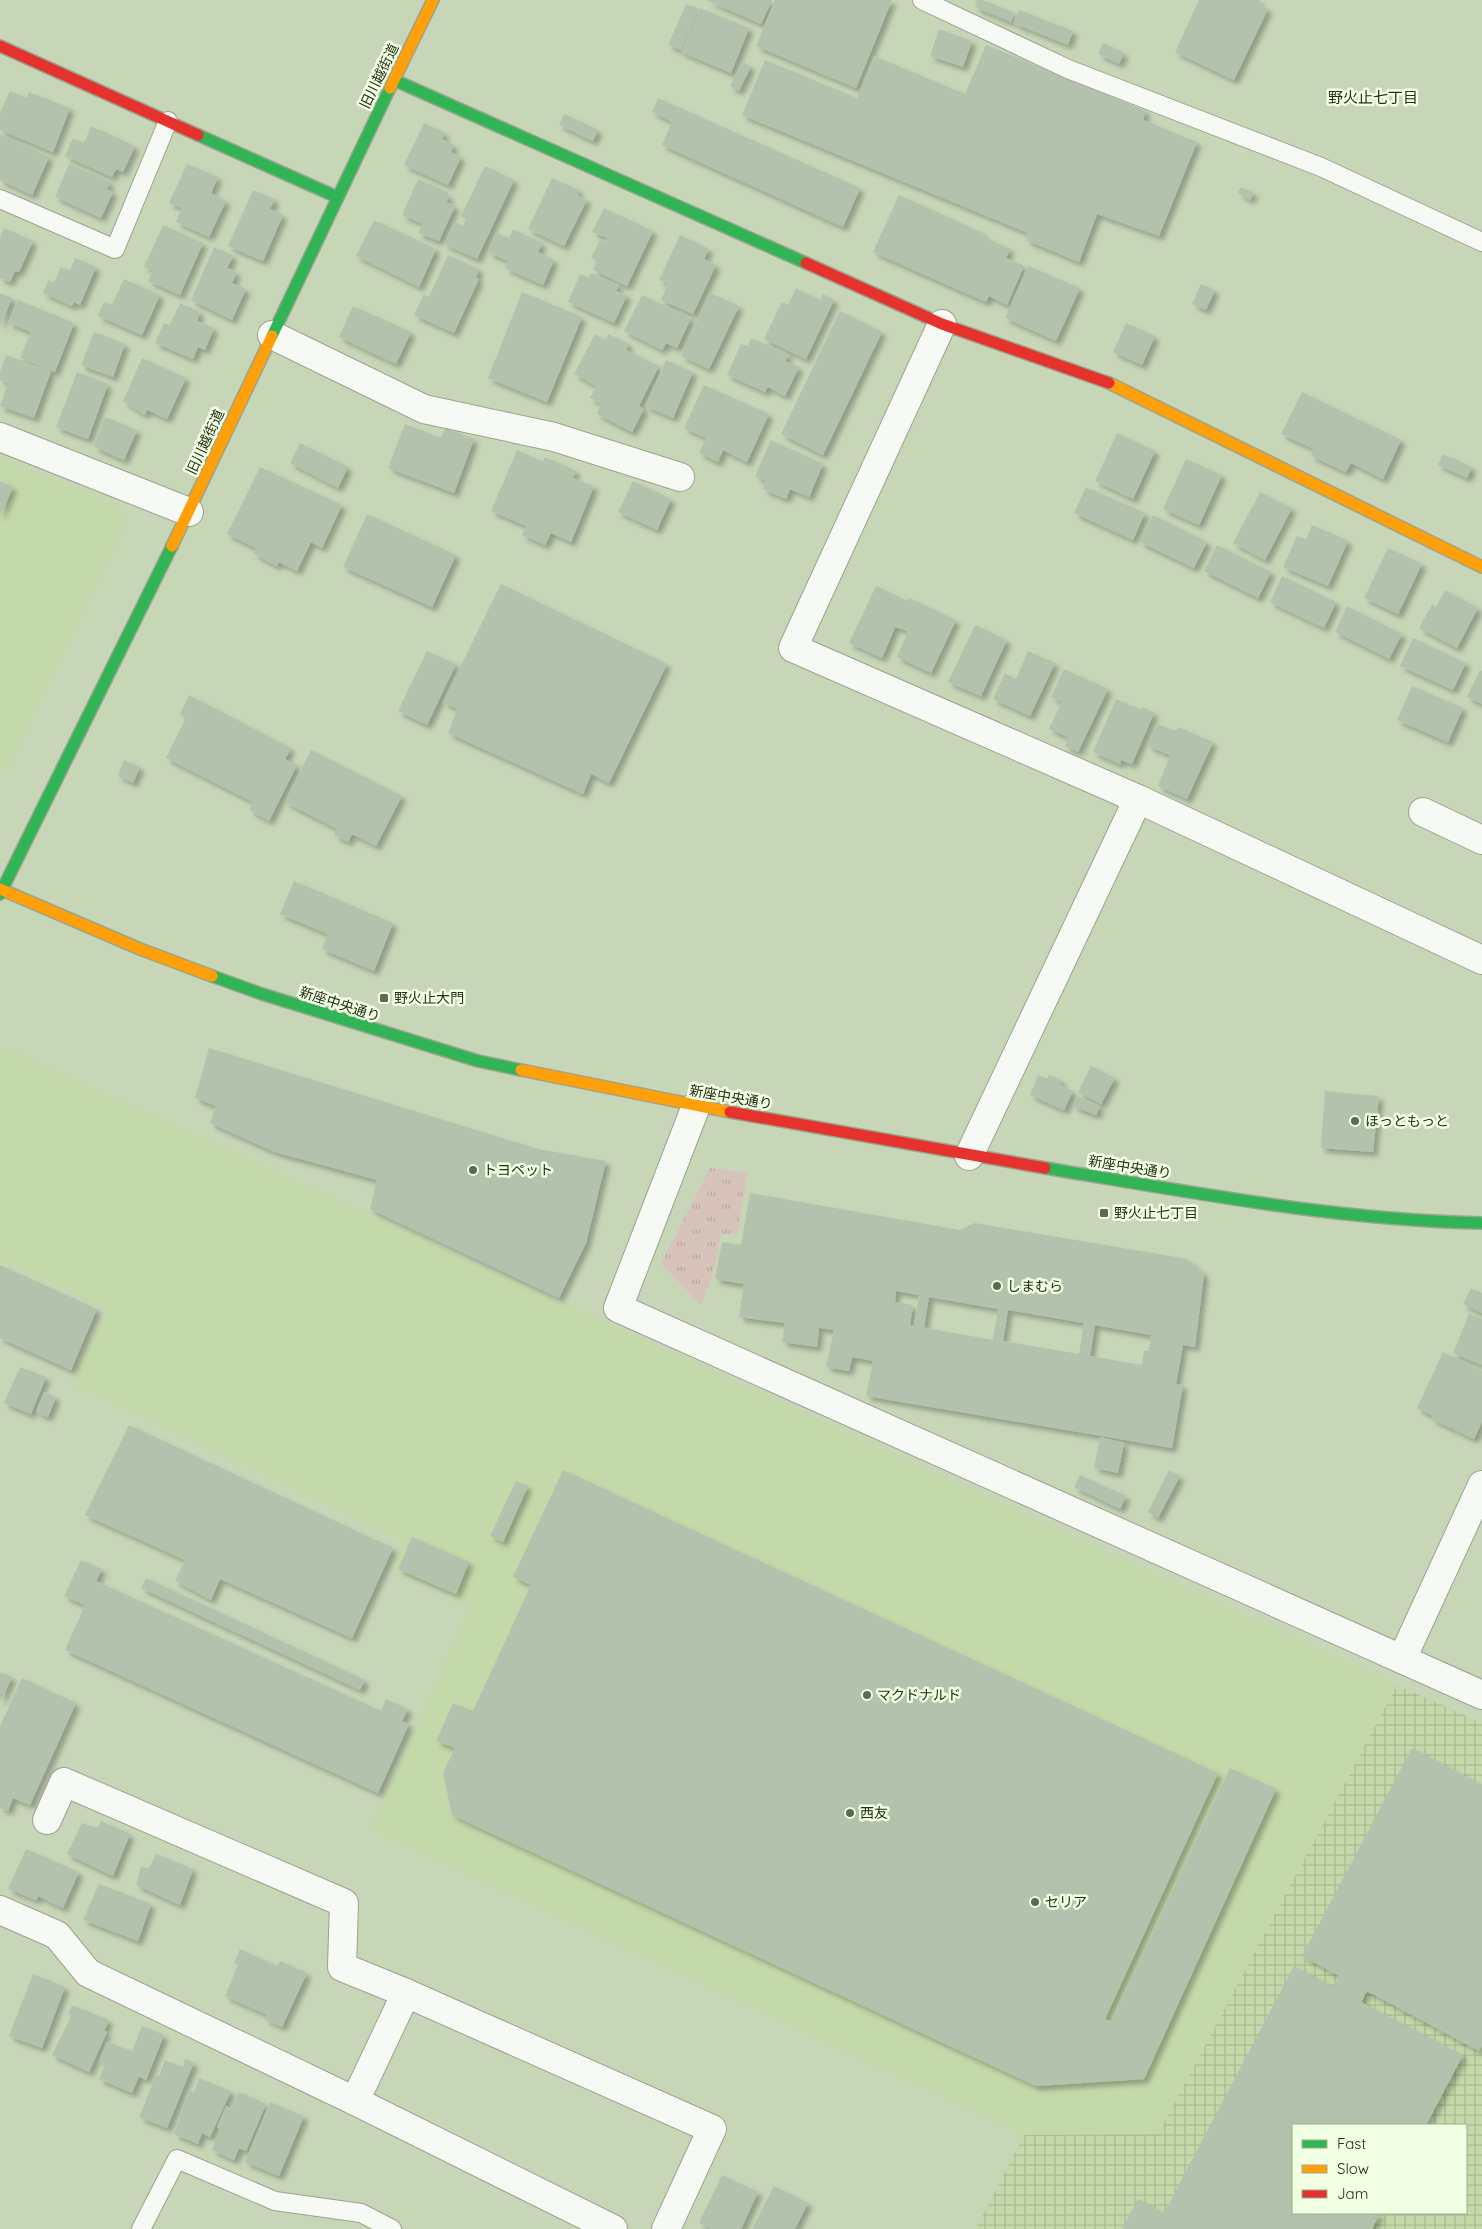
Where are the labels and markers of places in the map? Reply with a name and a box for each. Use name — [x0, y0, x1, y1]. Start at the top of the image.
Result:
place label: 野火止大門 — [394, 989, 464, 1007]
marker: 野火止大門 — [378, 992, 390, 1004]
place label: ほっともっと — [1365, 1112, 1449, 1130]
marker: ほっともっと — [1349, 1115, 1361, 1127]
place label: トヨペット — [483, 1161, 553, 1179]
marker: トヨペット — [467, 1164, 479, 1176]
place label: 野火止七丁目 — [1114, 1204, 1198, 1222]
marker: 野火止七丁目 — [1098, 1207, 1110, 1219]
place label: しまむら — [1007, 1277, 1063, 1295]
marker: しまむら — [991, 1280, 1003, 1292]
place label: マクドナルド — [877, 1686, 961, 1704]
marker: マクドナルド — [861, 1689, 873, 1701]
place label: 西友 — [860, 1804, 888, 1822]
marker: 西友 — [844, 1807, 856, 1819]
place label: セリア — [1045, 1893, 1087, 1911]
marker: セリア — [1029, 1896, 1041, 1908]

